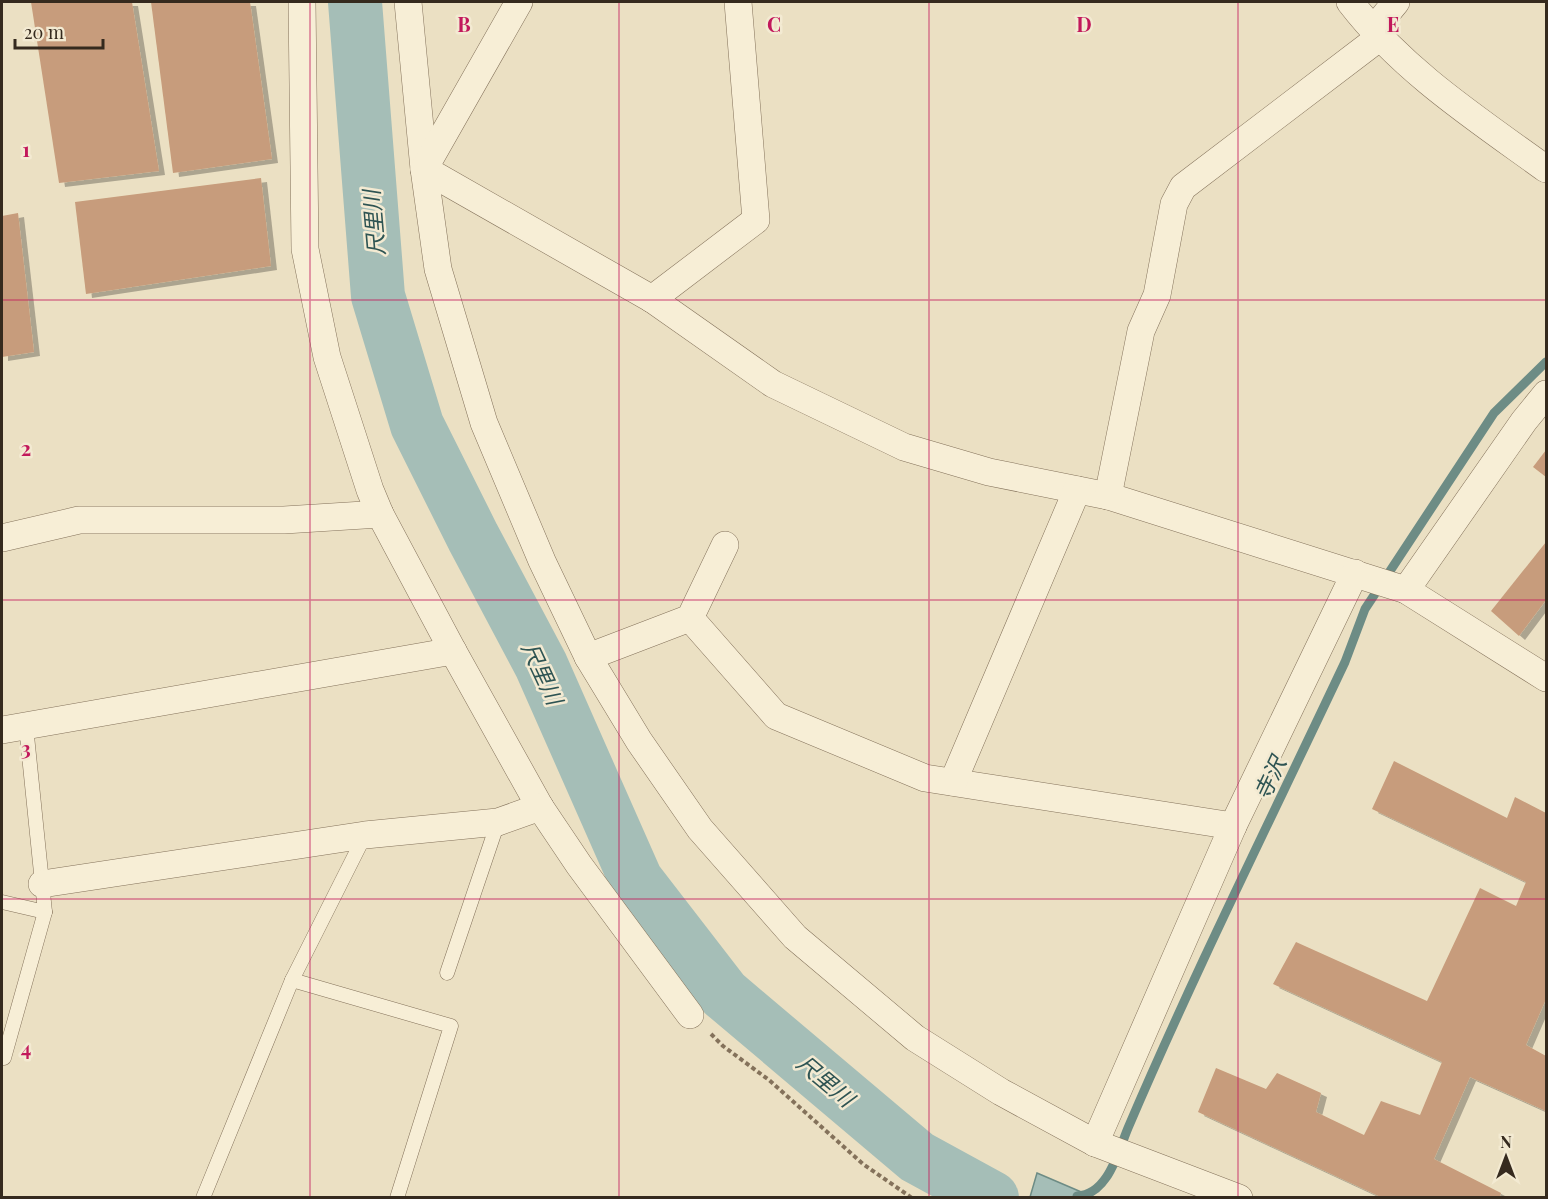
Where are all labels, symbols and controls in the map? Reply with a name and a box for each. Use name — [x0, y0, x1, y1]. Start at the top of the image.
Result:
text: B — [457, 10, 471, 37]
text: C — [767, 10, 781, 37]
text: D — [1076, 10, 1092, 37]
text: E — [1387, 10, 1399, 37]
scale bar — [15, 12, 104, 50]
text: 20 m — [24, 20, 64, 44]
text: 1 — [22, 135, 30, 162]
water label: 尺里川 — [355, 187, 391, 257]
text: 2 — [21, 434, 31, 461]
water label: 尺里川 — [515, 637, 571, 711]
text: 3 — [21, 734, 31, 761]
water label: 寺沢 — [1246, 749, 1293, 804]
text: 4 — [21, 1034, 31, 1061]
water label: 尺里川 — [791, 1047, 862, 1114]
north arrow — [1476, 1127, 1536, 1187]
text: N — [1500, 1131, 1512, 1152]

